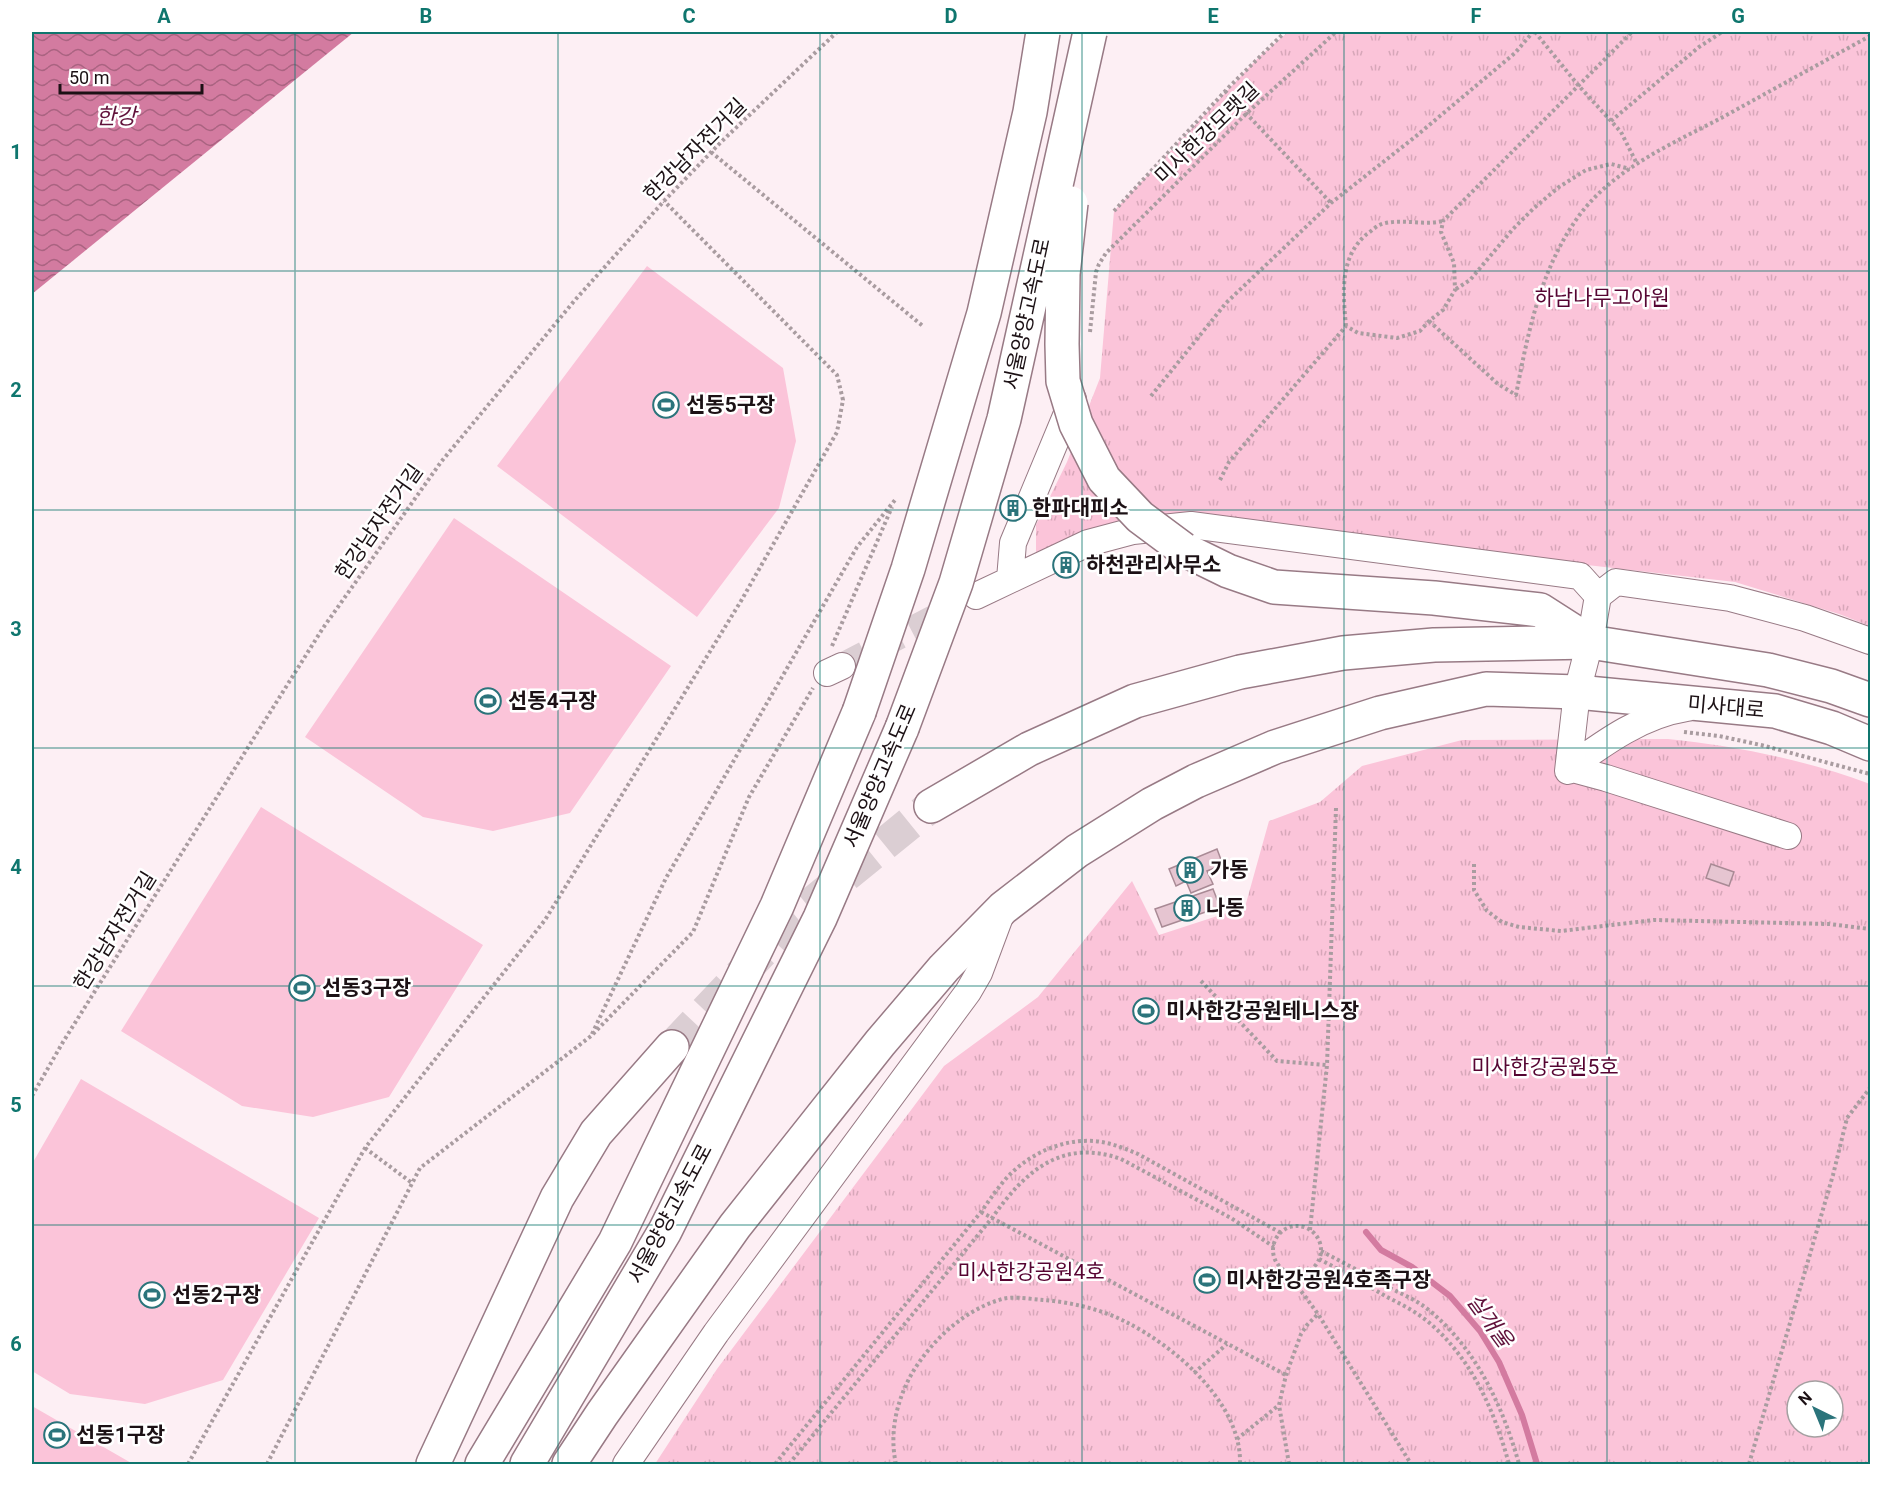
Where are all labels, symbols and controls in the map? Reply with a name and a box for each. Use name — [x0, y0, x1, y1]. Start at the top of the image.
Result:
text: A — [157, 4, 171, 28]
text: B — [420, 4, 432, 28]
text: C — [682, 4, 696, 28]
text: D — [945, 4, 958, 28]
text: E — [1207, 4, 1219, 28]
text: F — [1471, 4, 1482, 28]
text: G — [1731, 4, 1745, 28]
scale bar — [60, 57, 202, 95]
text: 50 m — [69, 67, 109, 88]
street label: 미사한강모랫길 — [1150, 77, 1264, 189]
street label: 한강남자전거길 — [639, 94, 751, 206]
water label: 한강 — [96, 104, 139, 129]
text: 1 — [10, 140, 22, 164]
street label: 서울양양고속도로 — [999, 236, 1055, 392]
park label: 하남나무고아원 — [1534, 286, 1670, 310]
text: 2 — [10, 378, 22, 402]
sports icon: 선동5구장 — [651, 390, 681, 420]
place label: 선동5구장 — [686, 393, 775, 417]
street label: 한강남자전거길 — [330, 460, 428, 584]
building icon: 한파대피소 — [998, 493, 1028, 523]
place label: 한파대피소 — [1032, 496, 1129, 520]
building icon: 하천관리사무소 — [1051, 550, 1081, 580]
place label: 하천관리사무소 — [1086, 553, 1221, 577]
text: 3 — [10, 617, 22, 641]
sports icon: 선동4구장 — [473, 686, 503, 716]
place label: 선동4구장 — [508, 689, 597, 713]
street label: 미사대로 — [1686, 692, 1766, 722]
street label: 서울양양고속도로 — [839, 700, 921, 852]
text: 4 — [10, 855, 22, 879]
building icon: 가동 — [1175, 855, 1205, 885]
place label: 가동 — [1210, 858, 1249, 882]
street label: 한강남자전거길 — [69, 867, 161, 995]
building icon: 나동 — [1172, 893, 1202, 923]
place label: 나동 — [1206, 896, 1245, 920]
sports icon: 선동3구장 — [287, 973, 317, 1003]
place label: 선동3구장 — [322, 976, 411, 1000]
sports icon: 미사한강공원테니스장 — [1131, 996, 1161, 1026]
place label: 미사한강공원테니스장 — [1166, 999, 1359, 1023]
park label: 미사한강공원5호 — [1471, 1055, 1619, 1079]
text: 5 — [10, 1093, 22, 1117]
street label: 서울양양고속도로 — [623, 1140, 717, 1288]
park label: 미사한강공원4호 — [957, 1260, 1105, 1284]
sports icon: 미사한강공원4호족구장 — [1192, 1265, 1222, 1295]
place label: 미사한강공원4호족구장 — [1226, 1268, 1431, 1292]
sports icon: 선동2구장 — [137, 1280, 167, 1310]
place label: 선동2구장 — [172, 1283, 261, 1307]
water label: 실개울 — [1462, 1288, 1519, 1354]
text: 6 — [10, 1332, 22, 1356]
north arrow — [1785, 1379, 1845, 1439]
text: N — [1795, 1388, 1816, 1409]
sports icon: 선동1구장 — [42, 1420, 72, 1450]
place label: 선동1구장 — [76, 1423, 165, 1447]

